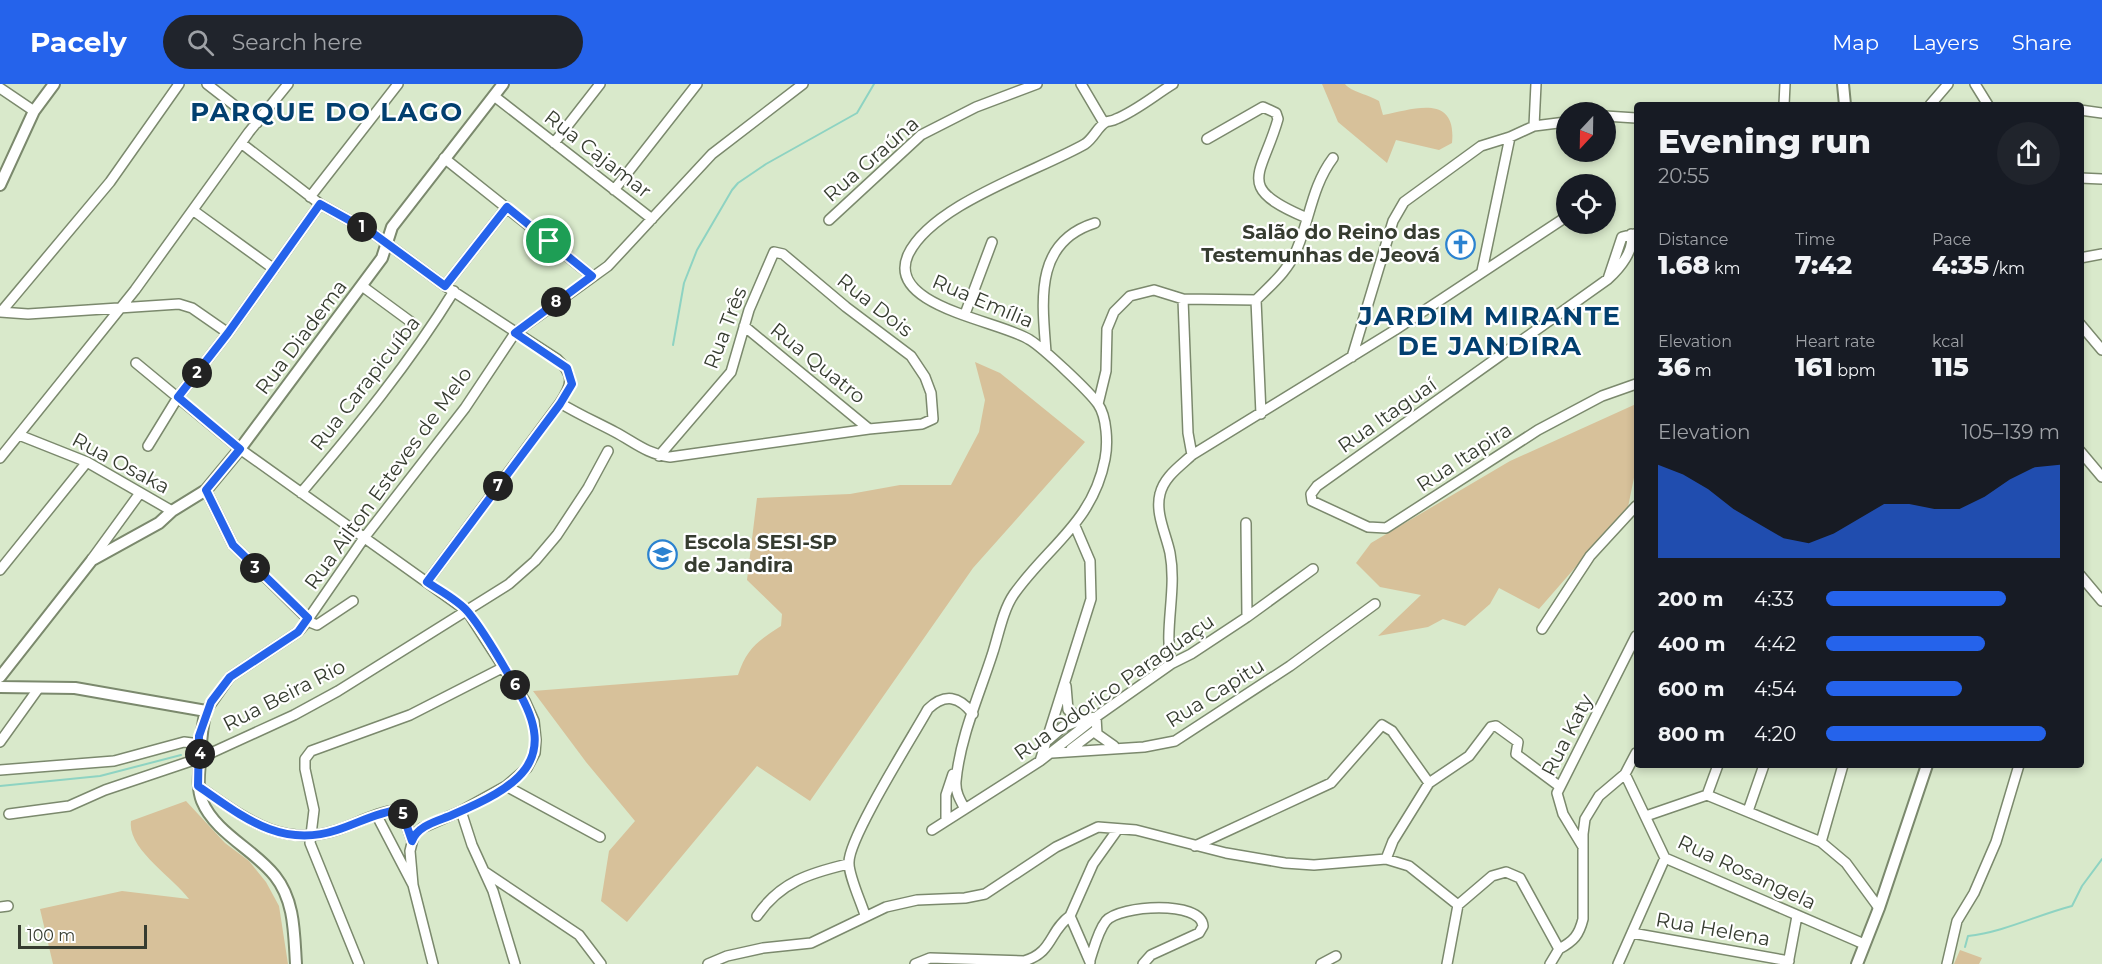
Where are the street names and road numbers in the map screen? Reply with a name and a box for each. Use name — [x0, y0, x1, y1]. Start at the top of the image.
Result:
street label: Rua Cajamar — [540, 105, 656, 203]
street label: Rua Graúna — [819, 111, 923, 207]
street label: Rua Dois — [832, 268, 918, 342]
street label: Rua Emília — [929, 269, 1037, 333]
street label: Rua Diadema — [250, 275, 352, 399]
street label: Rua Três — [698, 283, 752, 372]
street label: Rua Carapicuíba — [305, 311, 425, 455]
street label: Rua Quatro — [766, 317, 870, 409]
street label: Rua Ailton Esteves de Melo — [299, 362, 477, 594]
street label: Rua Itaguaí — [1333, 371, 1442, 458]
street label: Rua Itapira — [1412, 417, 1516, 497]
street label: Rua Osaka — [68, 427, 174, 499]
street label: Rua Odorico Paraguaçu — [1009, 609, 1219, 765]
street label: Rua Capitu — [1162, 653, 1268, 733]
street label: Rua Beira Rio — [219, 654, 349, 736]
street label: Rua Katy — [1536, 690, 1598, 780]
street label: Rua Rosangela — [1674, 829, 1820, 915]
street label: Rua Helena — [1654, 907, 1772, 951]

